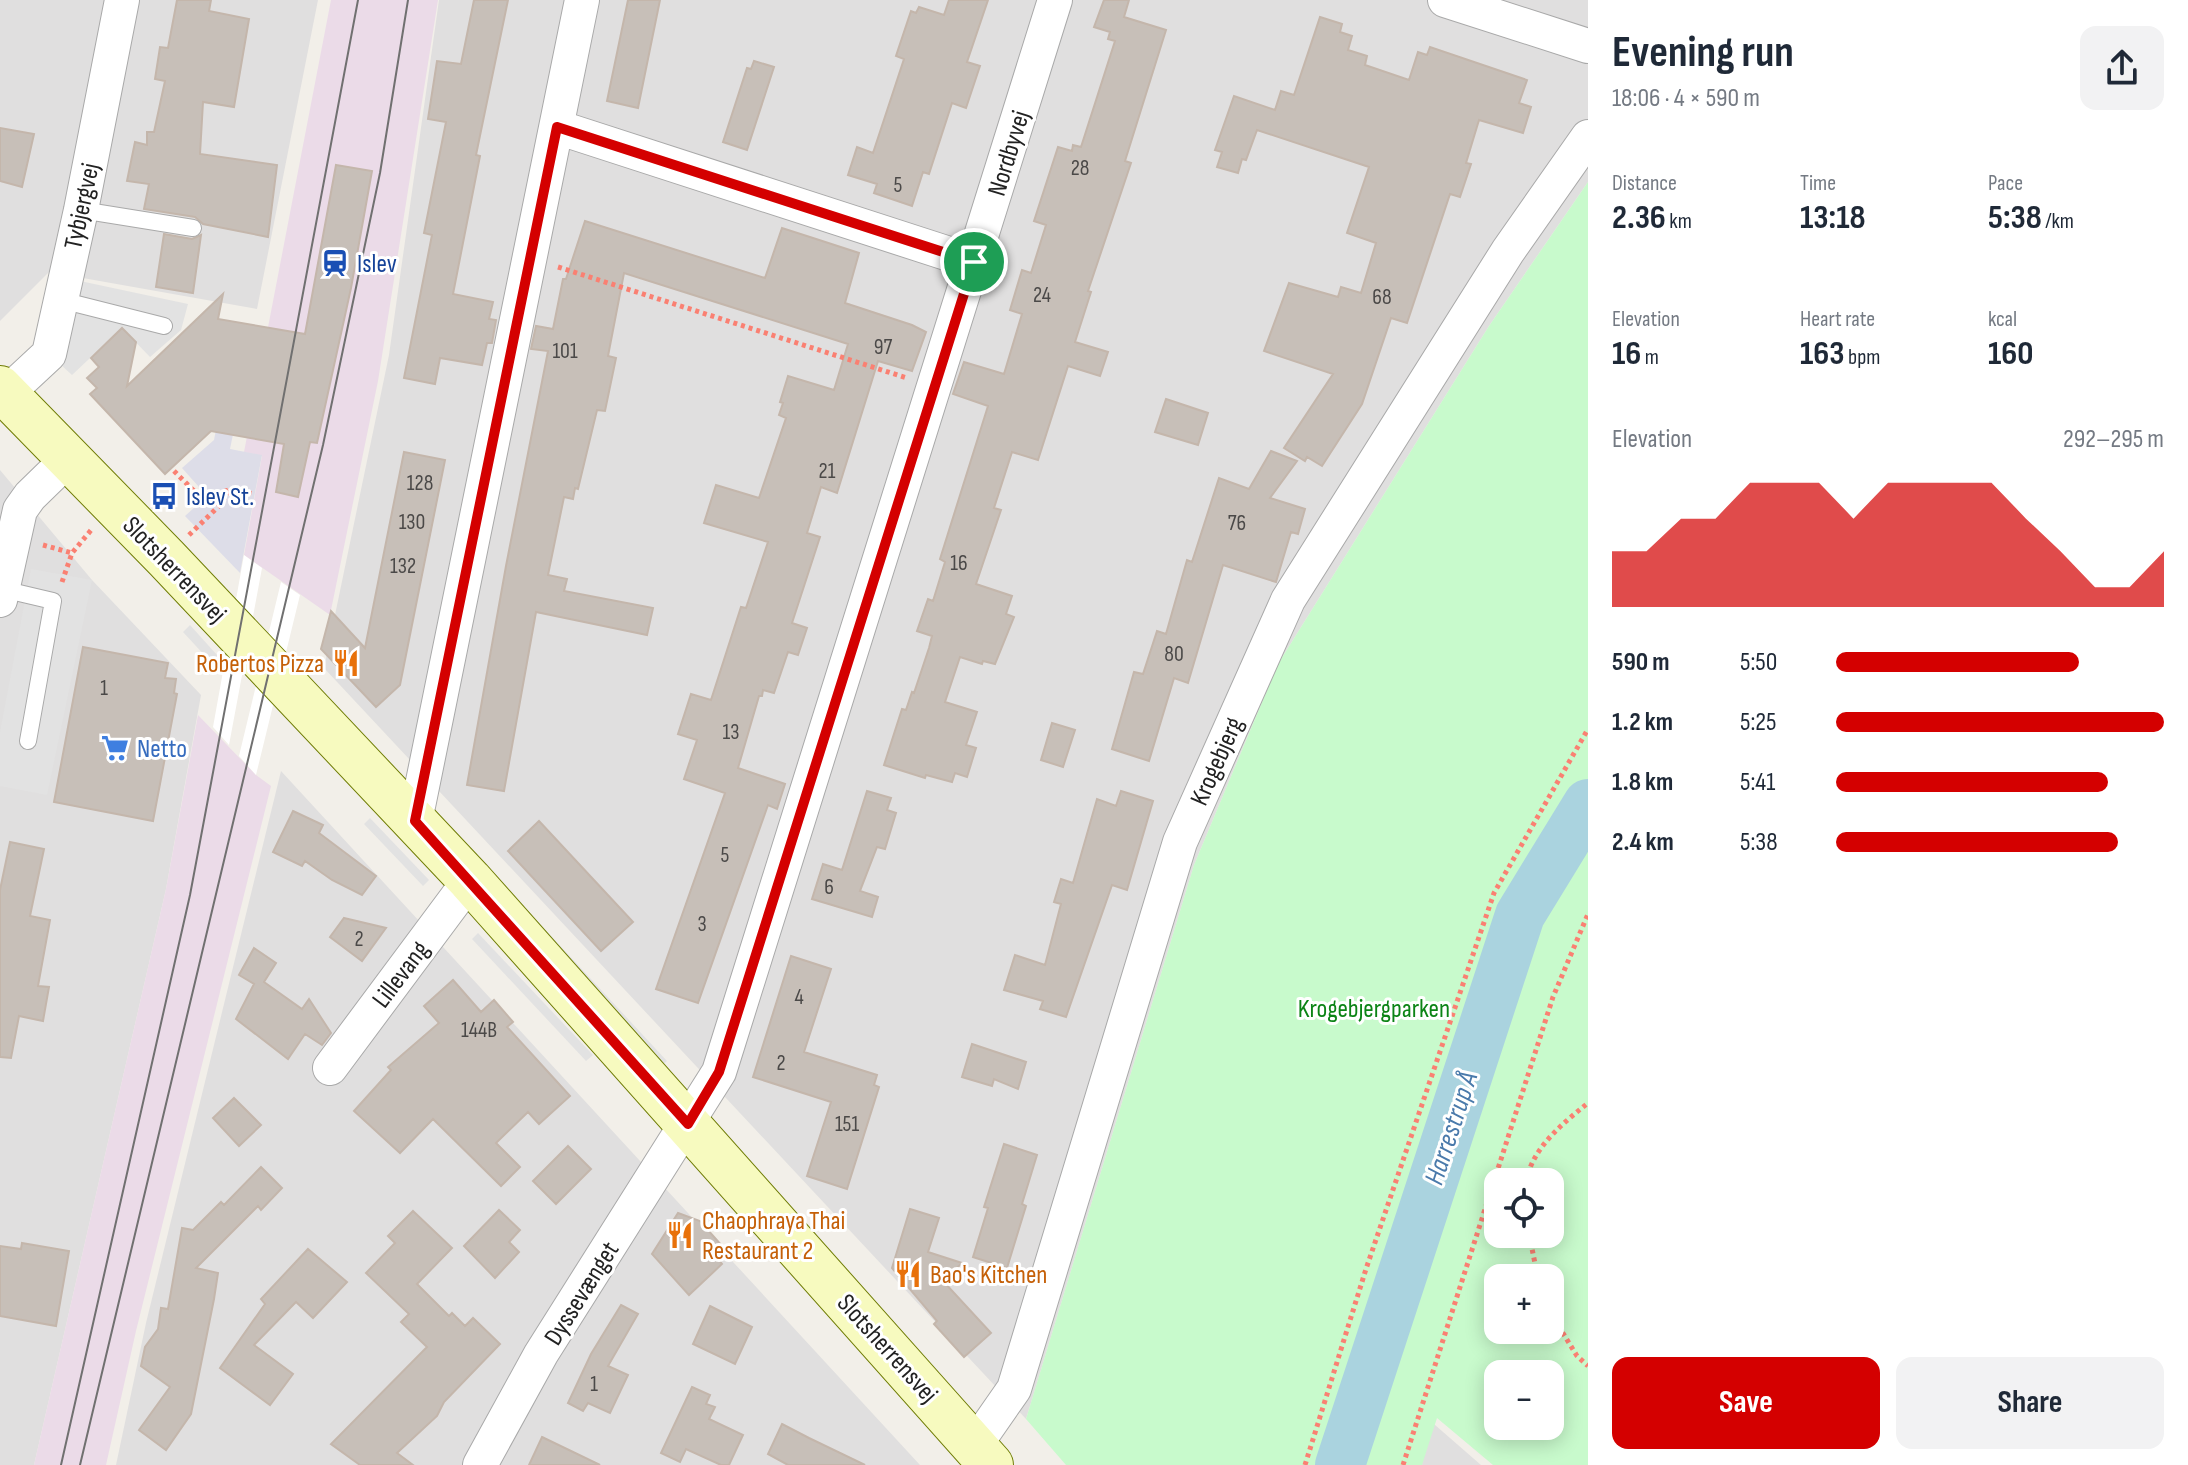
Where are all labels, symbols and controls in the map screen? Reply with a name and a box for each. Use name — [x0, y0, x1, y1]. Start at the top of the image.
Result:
text: Evening run — [1612, 26, 1794, 79]
button: share — [2080, 26, 2164, 110]
text: 18:06 · 4 × 590 m — [1612, 83, 1760, 114]
street label: Nordbyvej — [982, 107, 1037, 200]
house number: 28 — [1071, 155, 1089, 182]
street label: Tybjergvej — [58, 160, 107, 252]
text: Distance — [1612, 170, 1677, 197]
text: Time — [1800, 170, 1836, 197]
text: Pace — [1988, 170, 2023, 197]
house number: 5 — [894, 172, 903, 199]
text: 2.36 — [1612, 197, 1666, 238]
text: 13:18 — [1800, 197, 1866, 238]
text: 5:38 — [1988, 197, 2042, 238]
text: km — [1666, 208, 1692, 235]
text: /km — [2042, 208, 2074, 235]
pin — [940, 228, 1008, 296]
icon: arrive — [952, 240, 996, 284]
station icon: Islev — [320, 248, 350, 278]
place label: Islev — [357, 249, 397, 280]
house number: 24 — [1033, 282, 1051, 309]
house number: 68 — [1372, 284, 1392, 311]
text: Elevation — [1612, 306, 1680, 333]
text: Heart rate — [1800, 306, 1875, 333]
text: kcal — [1988, 306, 2017, 333]
text: 16 — [1612, 333, 1641, 374]
text: 163 — [1800, 333, 1845, 374]
text: 160 — [1988, 333, 2034, 374]
house number: 97 — [874, 334, 892, 361]
house number: 101 — [552, 338, 578, 365]
text: m — [1641, 344, 1659, 371]
text: bpm — [1845, 344, 1880, 371]
text: Elevation — [1612, 424, 1692, 455]
text: 292–295 m — [2063, 424, 2164, 455]
house number: 21 — [819, 458, 836, 485]
house number: 128 — [407, 470, 433, 497]
bus stop icon: Islev St. — [149, 481, 179, 511]
place label: Islev St. — [186, 482, 254, 513]
house number: 130 — [399, 509, 425, 536]
street label: Slotsherrensvej — [116, 510, 232, 630]
house number: 76 — [1228, 510, 1246, 537]
house number: 16 — [950, 550, 968, 577]
house number: 132 — [390, 553, 416, 580]
house number: 80 — [1164, 641, 1184, 668]
text: 590 m — [1612, 647, 1669, 678]
text: 5:50 — [1740, 647, 1777, 678]
restaurant icon: Robertos Pizza — [331, 648, 361, 678]
place label: Robertos Pizza — [196, 649, 324, 680]
house number: 1 — [100, 675, 108, 702]
text: 1.2 km — [1612, 707, 1673, 738]
text: 5:25 — [1740, 707, 1776, 738]
street label: Krogebjerg — [1184, 713, 1250, 810]
house number: 13 — [723, 719, 739, 746]
supermarket icon: Netto — [100, 733, 130, 763]
place label: Netto — [137, 734, 187, 765]
text: 1.8 km — [1612, 767, 1673, 798]
text: 5:41 — [1740, 767, 1775, 798]
text: 2.4 km — [1612, 827, 1674, 858]
text: 5:38 — [1740, 827, 1778, 858]
house number: 5 — [721, 842, 730, 869]
house number: 6 — [824, 874, 834, 901]
house number: 3 — [697, 911, 707, 938]
house number: 2 — [354, 926, 364, 953]
street label: Lillevang — [366, 935, 436, 1014]
house number: 4 — [794, 984, 804, 1011]
park label: Krogebjergparken — [1298, 994, 1450, 1025]
house number: 144B — [461, 1017, 497, 1044]
house number: 2 — [776, 1050, 786, 1077]
water label: Harrestrup Å — [1418, 1068, 1485, 1189]
house number: 151 — [835, 1111, 859, 1138]
map controls — [1484, 1168, 1564, 1440]
button: locate — [1484, 1168, 1564, 1248]
place label: Chaophraya Thai Restaurant 2 — [702, 1206, 845, 1267]
restaurant icon: Chaophraya Thai Restaurant 2 — [665, 1220, 695, 1250]
street label: Dyssevænget — [538, 1236, 626, 1351]
restaurant icon: Bao's Kitchen — [893, 1259, 923, 1289]
place label: Bao's Kitchen — [930, 1260, 1048, 1291]
button: + — [1484, 1264, 1564, 1344]
street label: Slotsherrensvej — [830, 1288, 944, 1410]
button: Save — [1612, 1357, 1880, 1449]
button: Share — [1896, 1357, 2164, 1449]
button: − — [1484, 1360, 1564, 1440]
house number: 1 — [590, 1371, 598, 1398]

